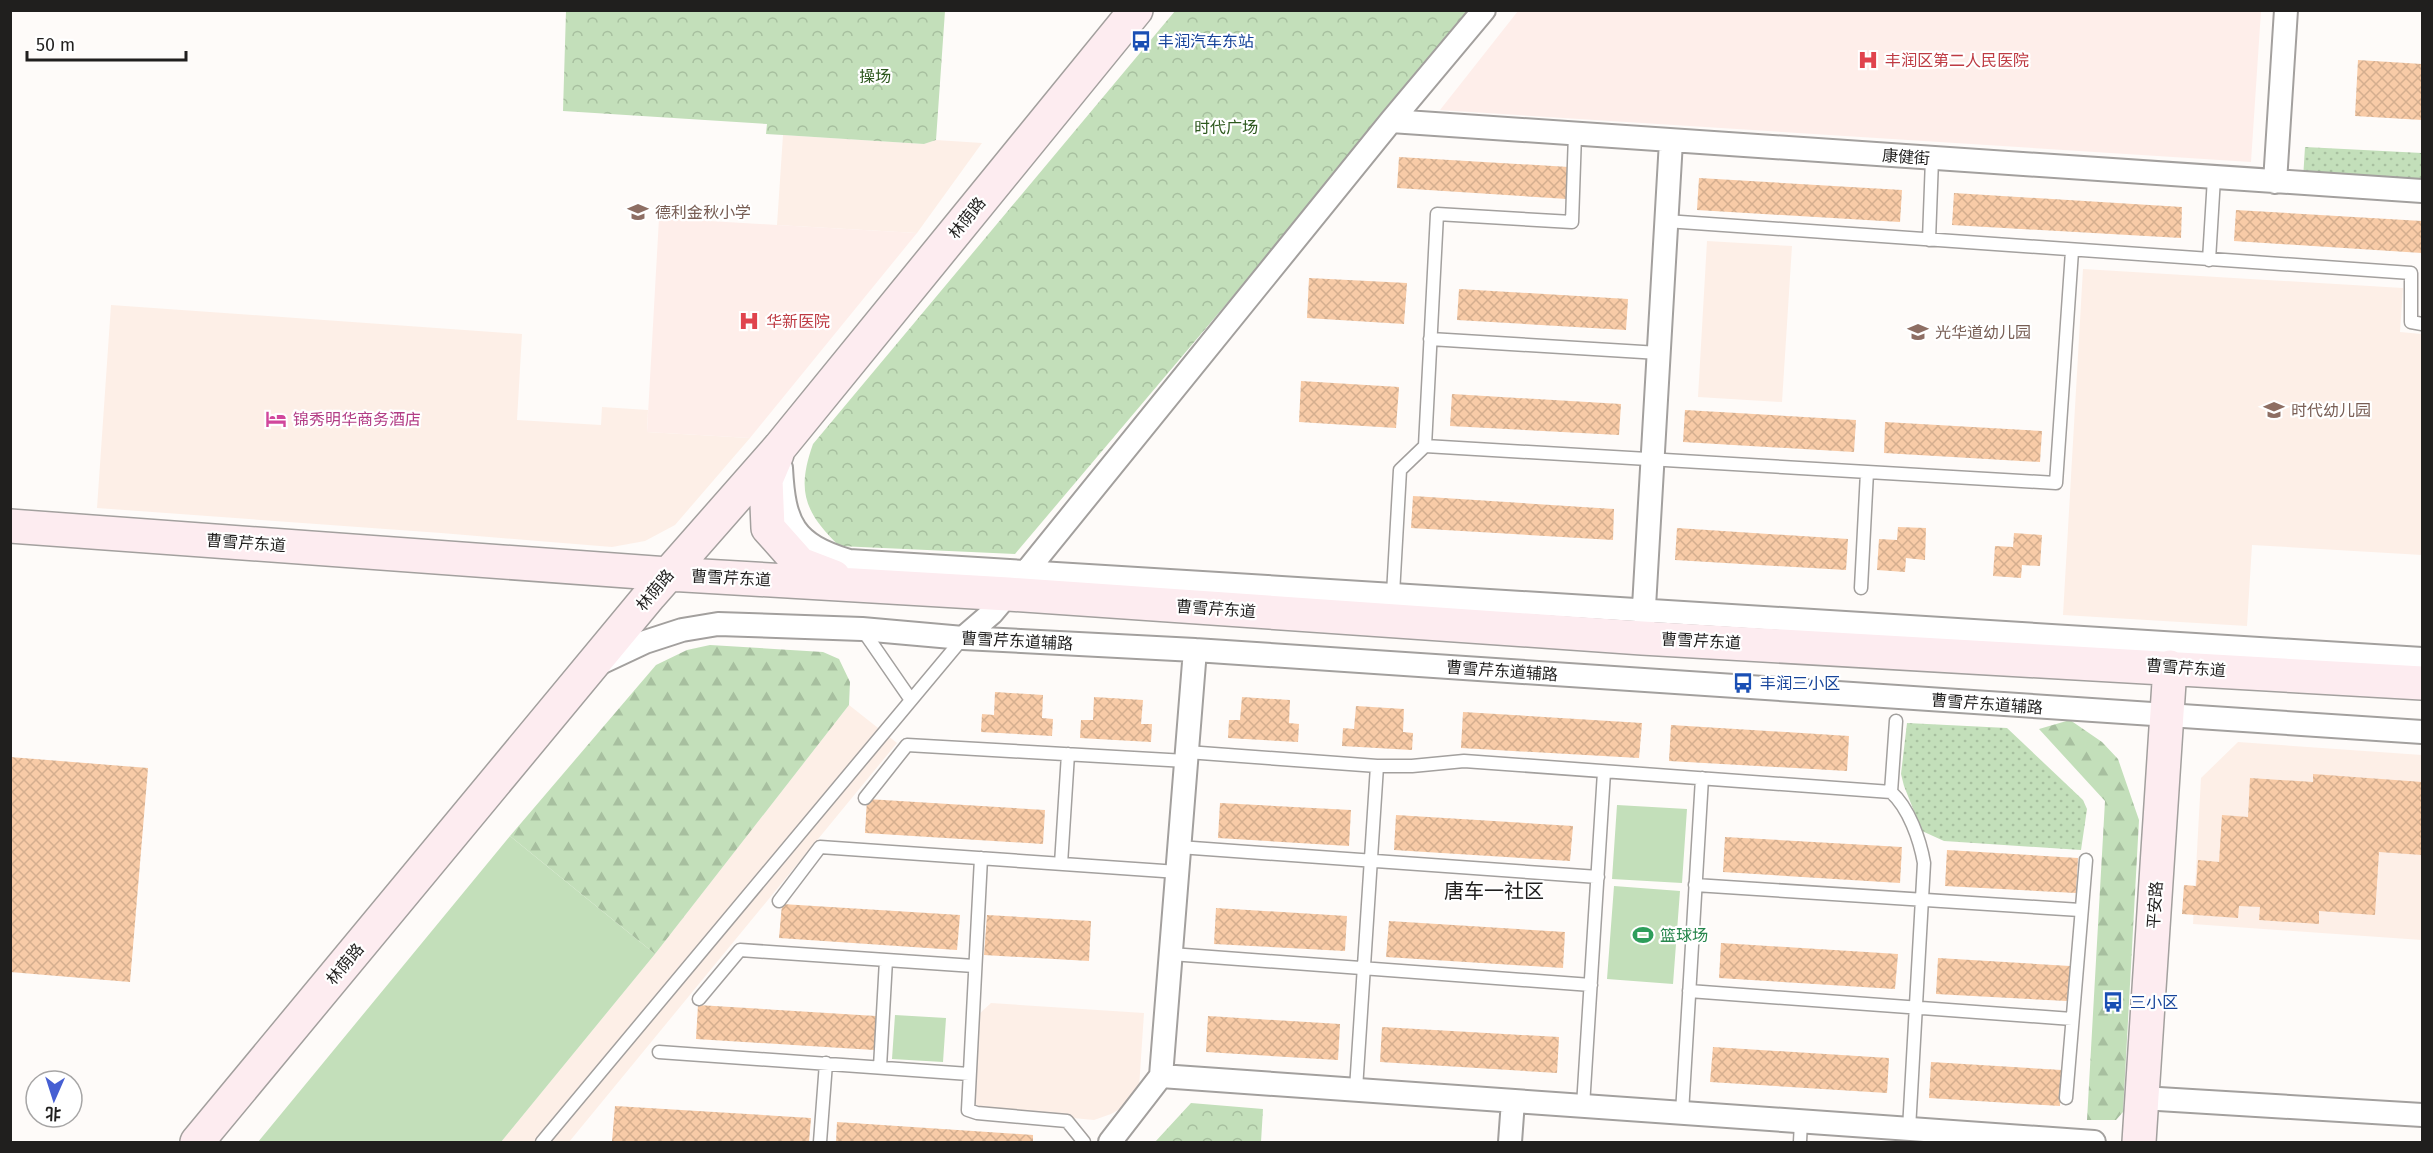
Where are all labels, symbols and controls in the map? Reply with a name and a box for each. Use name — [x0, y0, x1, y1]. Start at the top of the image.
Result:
scale bar — [27, 24, 186, 62]
bus stop icon: 丰润汽车东站 — [1129, 29, 1153, 53]
place label: 丰润汽车东站 — [1158, 32, 1254, 51]
text: 50 m — [36, 34, 75, 56]
hospital icon: 丰润区第二人民医院 — [1856, 48, 1880, 72]
place label: 丰润区第二人民医院 — [1885, 51, 2029, 70]
park label: 操场 — [859, 67, 891, 86]
park label: 时代广场 — [1194, 118, 1258, 137]
street label: 康健街 — [1881, 146, 1931, 168]
street label: 林荫路 — [945, 193, 989, 243]
school or university icon: 德利金秋小学 — [626, 200, 650, 224]
place label: 德利金秋小学 — [655, 203, 751, 222]
hospital icon: 华新医院 — [737, 309, 761, 333]
place label: 华新医院 — [766, 312, 830, 331]
school or university icon: 光华道幼儿园 — [1906, 320, 1930, 344]
place label: 光华道幼儿园 — [1935, 323, 2031, 342]
school or university icon: 时代幼儿园 — [2262, 398, 2286, 422]
place label: 时代幼儿园 — [2291, 401, 2371, 420]
hotel icon: 锦秀明华商务酒店 — [264, 407, 288, 431]
place label: 锦秀明华商务酒店 — [293, 410, 421, 429]
street label: 曹雪芹东道 — [205, 531, 287, 555]
street label: 林荫路 — [632, 566, 678, 614]
street label: 曹雪芹东道 — [691, 566, 771, 590]
street label: 曹雪芹东道 — [1175, 597, 1257, 621]
street label: 曹雪芹东道辅路 — [961, 629, 1073, 653]
street label: 曹雪芹东道 — [1661, 629, 1741, 653]
street label: 曹雪芹东道 — [2145, 656, 2227, 680]
street label: 曹雪芹东道辅路 — [1445, 658, 1559, 684]
bus stop icon: 丰润三小区 — [1731, 671, 1755, 695]
place label: 丰润三小区 — [1760, 674, 1840, 693]
street label: 曹雪芹东道辅路 — [1930, 691, 2044, 717]
district label: 唐车一社区 — [1444, 879, 1544, 903]
street label: 平安路 — [2144, 880, 2166, 930]
sports icon: 篮球场 — [1631, 923, 1655, 947]
place label: 篮球场 — [1660, 926, 1708, 945]
street label: 林荫路 — [322, 940, 368, 988]
bus stop icon: 三小区 — [2101, 990, 2125, 1014]
place label: 三小区 — [2130, 993, 2178, 1012]
north arrow — [24, 1069, 84, 1129]
text: 北 — [45, 1104, 62, 1123]

